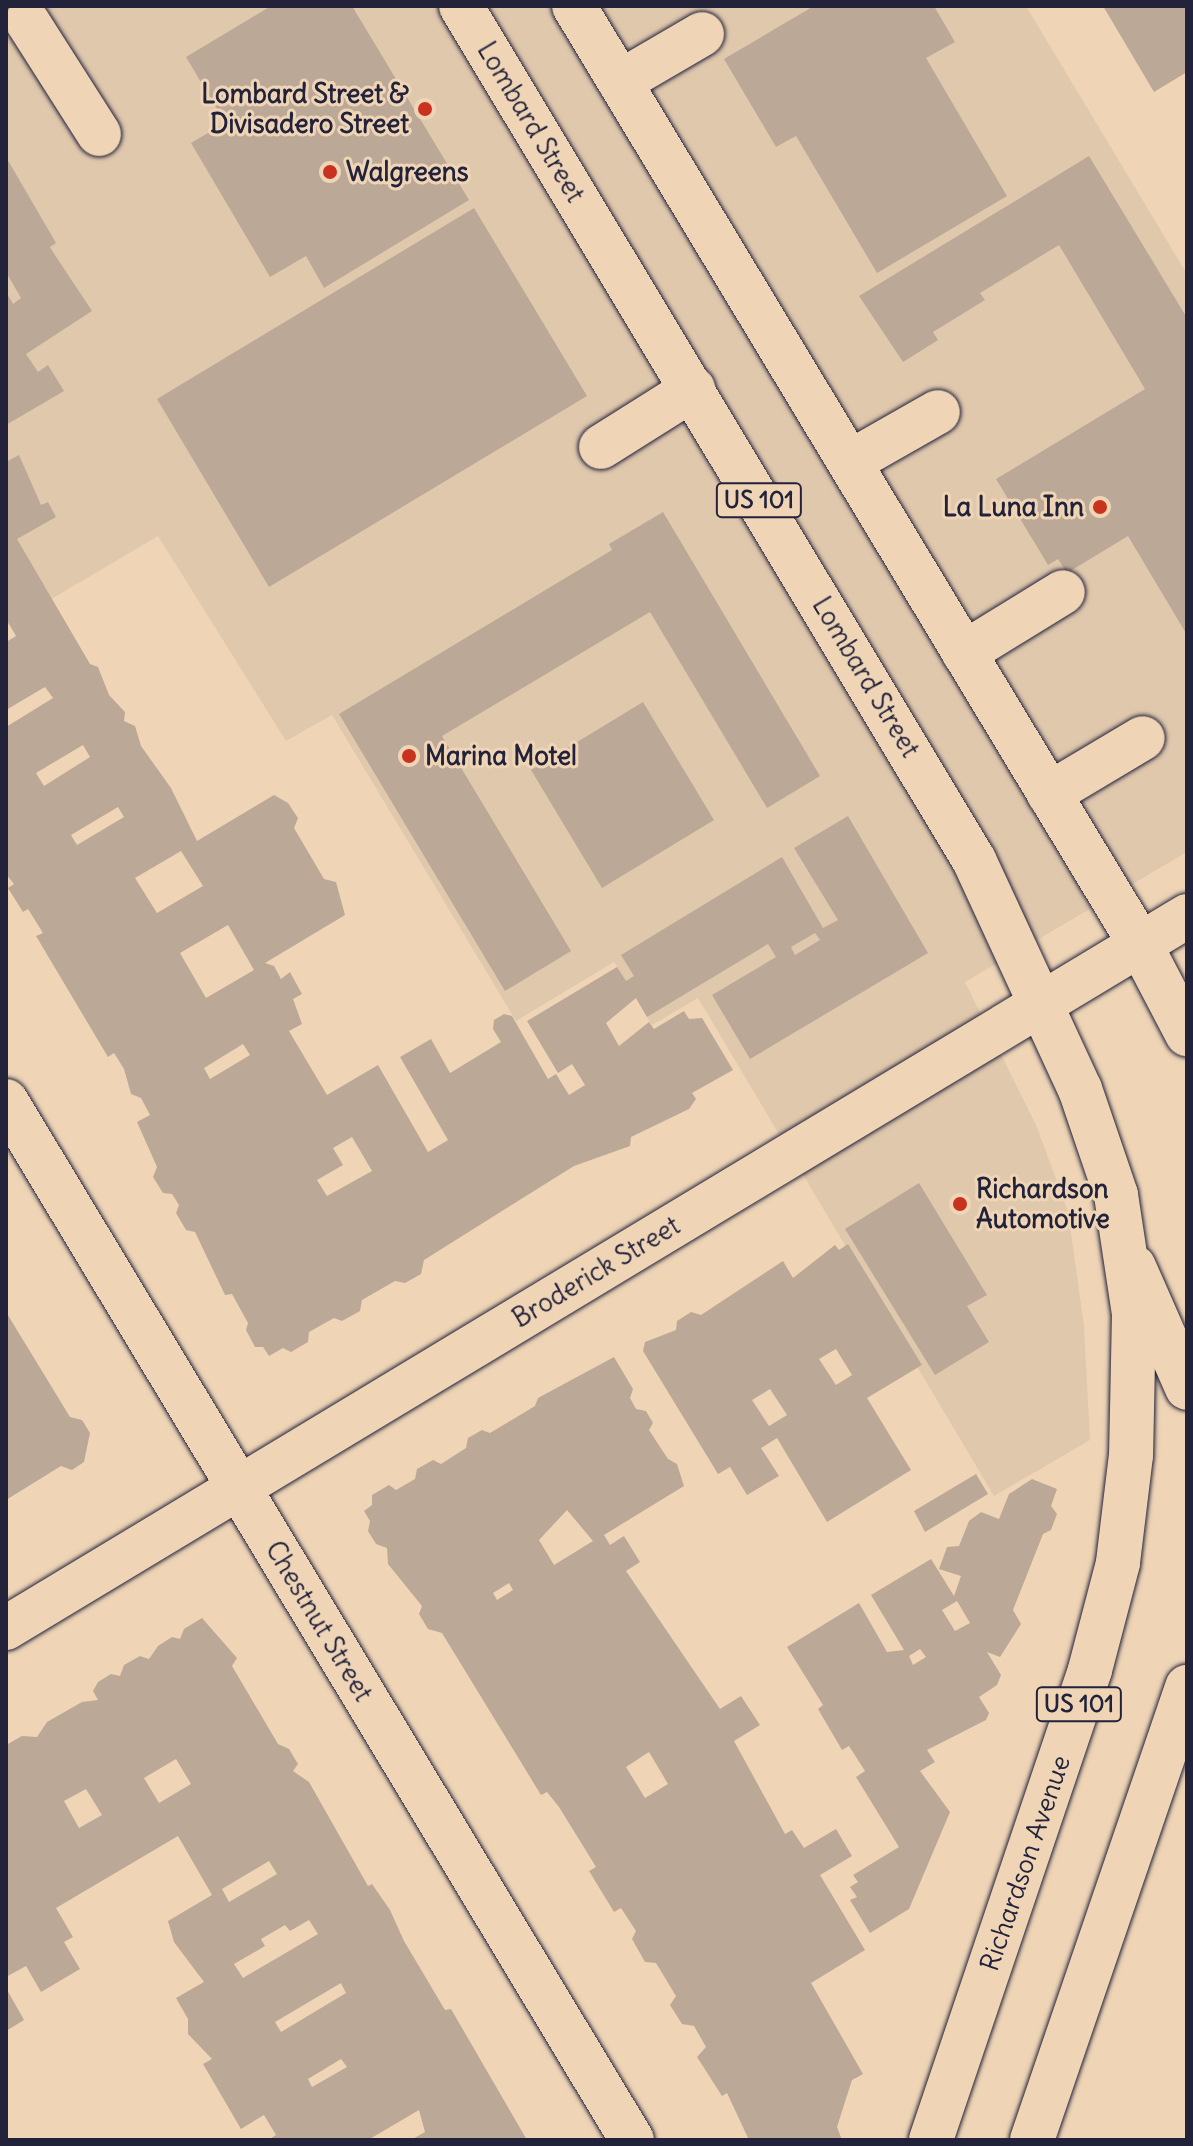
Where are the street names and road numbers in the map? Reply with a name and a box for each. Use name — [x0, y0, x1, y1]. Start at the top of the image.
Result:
street label: Lombard Street — [471, 36, 591, 208]
road number: US 101 — [715, 480, 803, 520]
street label: Lombard Street — [806, 591, 926, 763]
street label: Broderick Street — [507, 1210, 685, 1334]
street label: Chestnut Street — [259, 1535, 379, 1707]
road number: US 101 — [1035, 1684, 1123, 1724]
street label: Richardson Avenue — [973, 1751, 1077, 1975]

